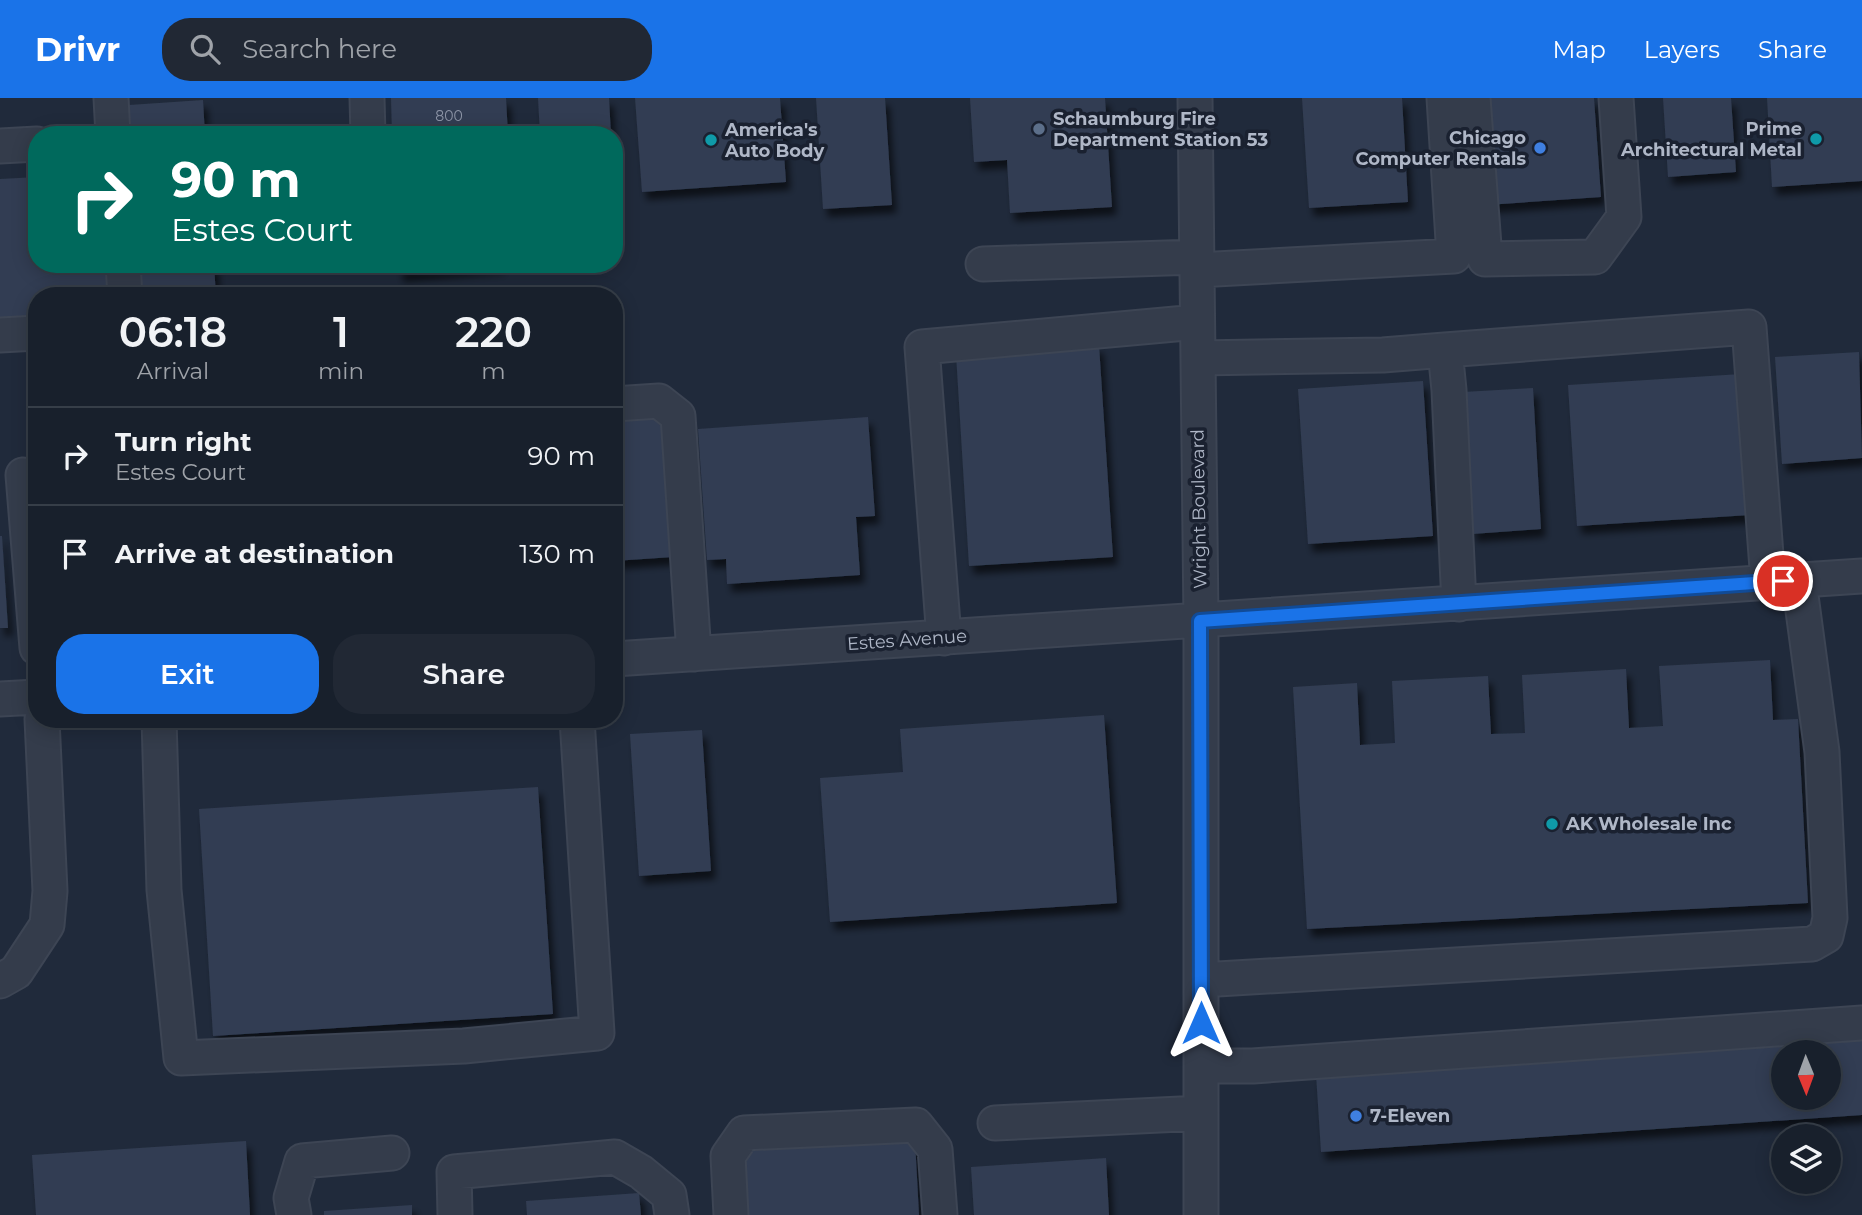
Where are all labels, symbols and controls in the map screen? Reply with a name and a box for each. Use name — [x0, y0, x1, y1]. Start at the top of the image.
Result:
search box — [162, 18, 652, 81]
text: Drivr — [35, 29, 120, 69]
icon: search — [186, 30, 224, 68]
text: Search here — [242, 33, 397, 65]
text: Map — [1552, 35, 1606, 64]
text: Layers — [1644, 35, 1720, 64]
text: Share — [1758, 35, 1827, 64]
house number: 800 — [435, 107, 463, 125]
place label: Schaumburg Fire Department Station 53 — [1053, 108, 1268, 151]
place label: Prime Architectural Metal — [1620, 118, 1802, 161]
place label: America's Auto Body — [724, 119, 824, 162]
marker: Schaumburg Fire Department Station 53 — [1031, 121, 1047, 137]
place label: Chicago Computer Rentals — [1355, 127, 1526, 170]
marker: Prime Architectural Metal — [1808, 131, 1824, 147]
marker: America's Auto Body — [703, 132, 719, 148]
marker: Chicago Computer Rentals — [1532, 140, 1548, 156]
text: 90 m — [171, 150, 301, 209]
icon: right — [56, 154, 147, 245]
text: Estes Court — [171, 210, 353, 249]
text: 06:18 — [119, 306, 227, 358]
text: 1 — [333, 306, 349, 358]
text: 220 — [455, 306, 532, 358]
text: Arrival — [137, 357, 209, 385]
text: min — [318, 357, 364, 385]
text: m — [481, 357, 506, 385]
text: Turn right — [115, 426, 251, 458]
street label: Wright Boulevard — [1187, 429, 1211, 589]
icon: right — [56, 437, 94, 475]
text: 90 m — [528, 440, 595, 472]
text: Estes Court — [115, 458, 246, 486]
icon: arrive — [56, 535, 94, 573]
text: Arrive at destination — [115, 538, 394, 570]
text: 130 m — [519, 538, 595, 570]
pin — [1753, 551, 1813, 611]
icon: arrive — [1764, 562, 1802, 600]
street label: Estes Avenue — [846, 625, 968, 655]
button: Exit — [56, 634, 319, 714]
button: Share — [333, 634, 595, 714]
place label: AK Wholesale Inc — [1565, 813, 1732, 835]
marker: AK Wholesale Inc — [1544, 816, 1560, 832]
position arrow — [1164, 986, 1238, 1060]
north arrow — [1771, 1040, 1841, 1110]
map controls — [1771, 1040, 1841, 1194]
place label: 7-Eleven — [1370, 1105, 1450, 1127]
marker: 7-Eleven — [1348, 1108, 1364, 1124]
button: layers — [1771, 1124, 1841, 1194]

